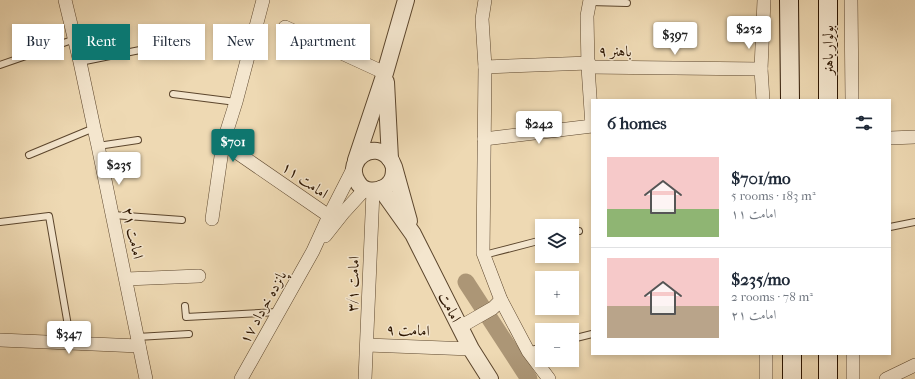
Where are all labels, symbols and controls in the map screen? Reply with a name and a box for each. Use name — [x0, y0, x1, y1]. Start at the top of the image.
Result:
pin: $252 — [725, 16, 773, 50]
text: $252 — [736, 21, 762, 36]
pin: $397 — [651, 22, 699, 56]
chip: Buy — [12, 24, 64, 60]
chip: Rent — [72, 24, 130, 60]
chip: Filters — [138, 24, 205, 60]
chip: New — [213, 24, 268, 60]
chip: Apartment — [276, 24, 370, 60]
street label: بولوار باهنر — [819, 25, 837, 77]
text: $397 — [662, 27, 688, 42]
street label: باهنر ۹ — [598, 42, 632, 60]
pin: $242 — [515, 111, 563, 145]
icon: filters — [853, 112, 875, 134]
text: 6 homes — [607, 113, 667, 133]
text: $242 — [525, 116, 553, 131]
pin: $701 — [209, 129, 257, 163]
text: $701 — [220, 134, 246, 149]
pin: $235 — [95, 152, 143, 186]
text: $235 — [107, 157, 131, 172]
street label: امامت ۱۱ — [278, 158, 332, 202]
text: $701/mo — [731, 168, 791, 188]
icon: home — [639, 173, 687, 221]
text: 5 rooms · 183 m² — [731, 188, 816, 203]
street label: امامت ۲۱ — [119, 206, 147, 260]
text: امامت ۱۱ — [731, 206, 776, 221]
map controls — [535, 219, 579, 367]
button: layers — [535, 219, 579, 263]
street label: امامت ۳/۱ — [343, 256, 363, 312]
street label: پانزده خرداد ۱۷ — [236, 266, 293, 348]
text: $235/mo — [731, 269, 790, 289]
button: + — [535, 271, 579, 315]
icon: home — [639, 274, 687, 322]
street label: امامت — [435, 289, 465, 325]
text: 2 rooms · 78 m² — [731, 289, 813, 304]
text: امامت ۲۱ — [731, 307, 776, 322]
street label: امامت ۹ — [386, 320, 430, 340]
pin: $347 — [45, 321, 93, 355]
button: − — [535, 323, 579, 367]
text: $347 — [56, 326, 82, 341]

